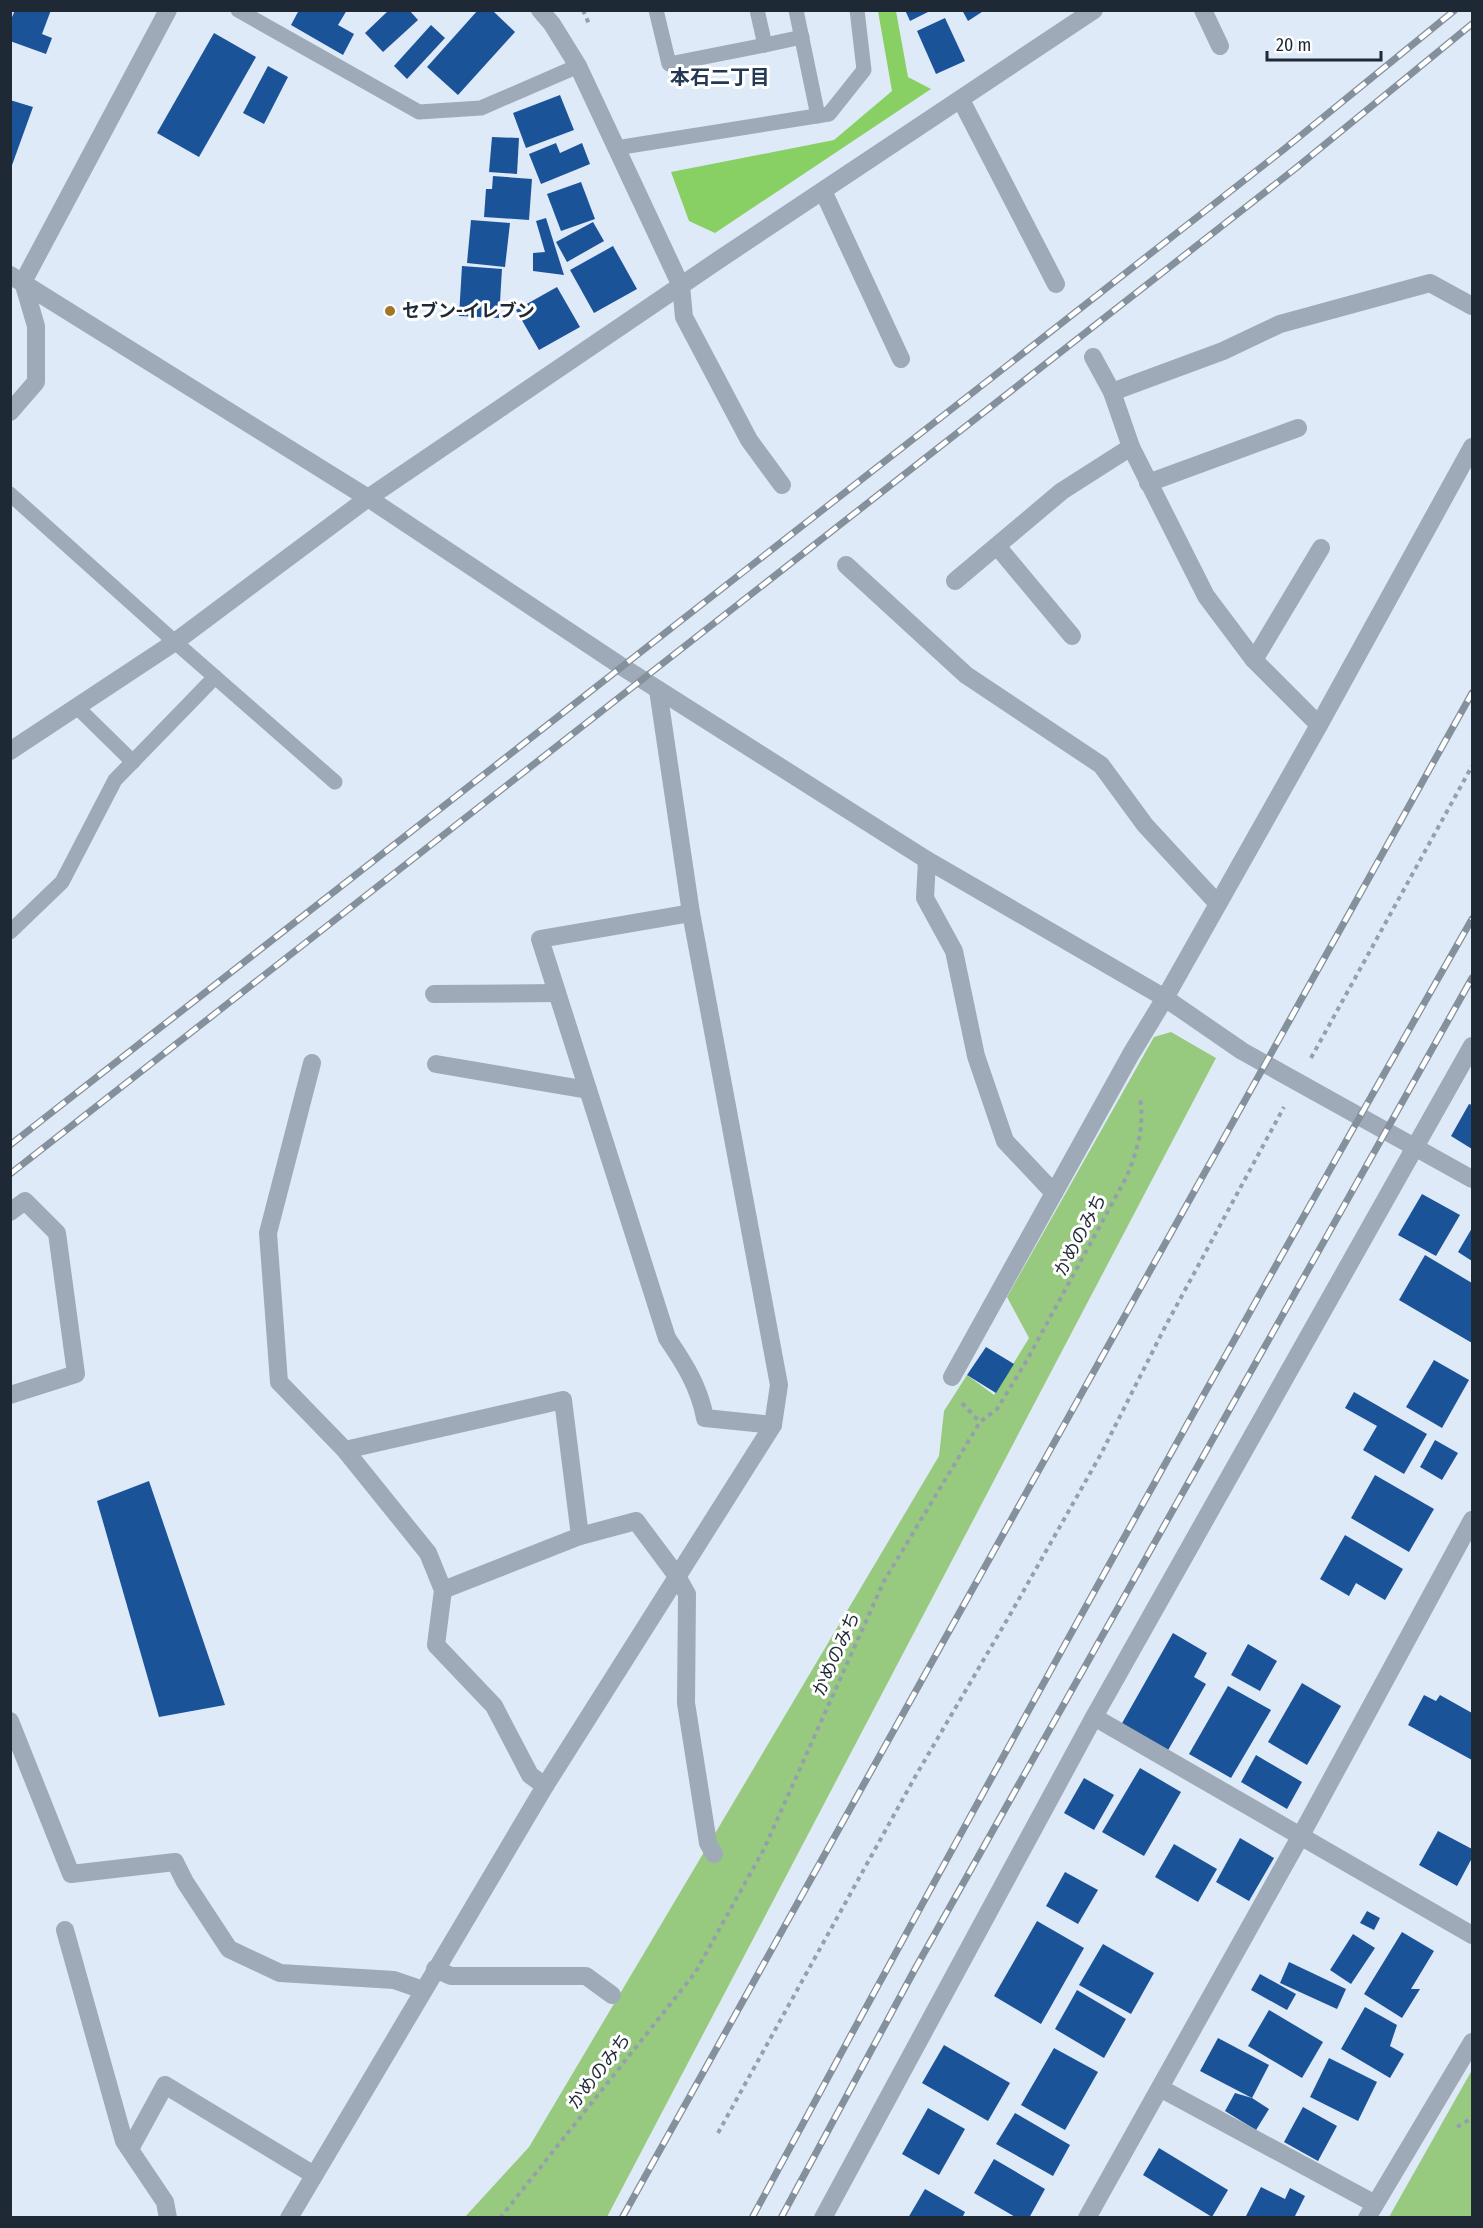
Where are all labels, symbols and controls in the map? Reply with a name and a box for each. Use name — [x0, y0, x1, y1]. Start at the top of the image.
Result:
scale bar — [1267, 24, 1381, 62]
text: 20 m — [1276, 34, 1311, 56]
district label: 本石二丁目 — [670, 65, 770, 89]
place label: セブン-イレブン — [402, 300, 535, 322]
marker: セブン-イレブン — [383, 304, 397, 318]
street label: かめのみち — [1049, 1190, 1111, 1280]
street label: かめのみち — [808, 1608, 864, 1700]
street label: かめのみち — [563, 2029, 635, 2113]

